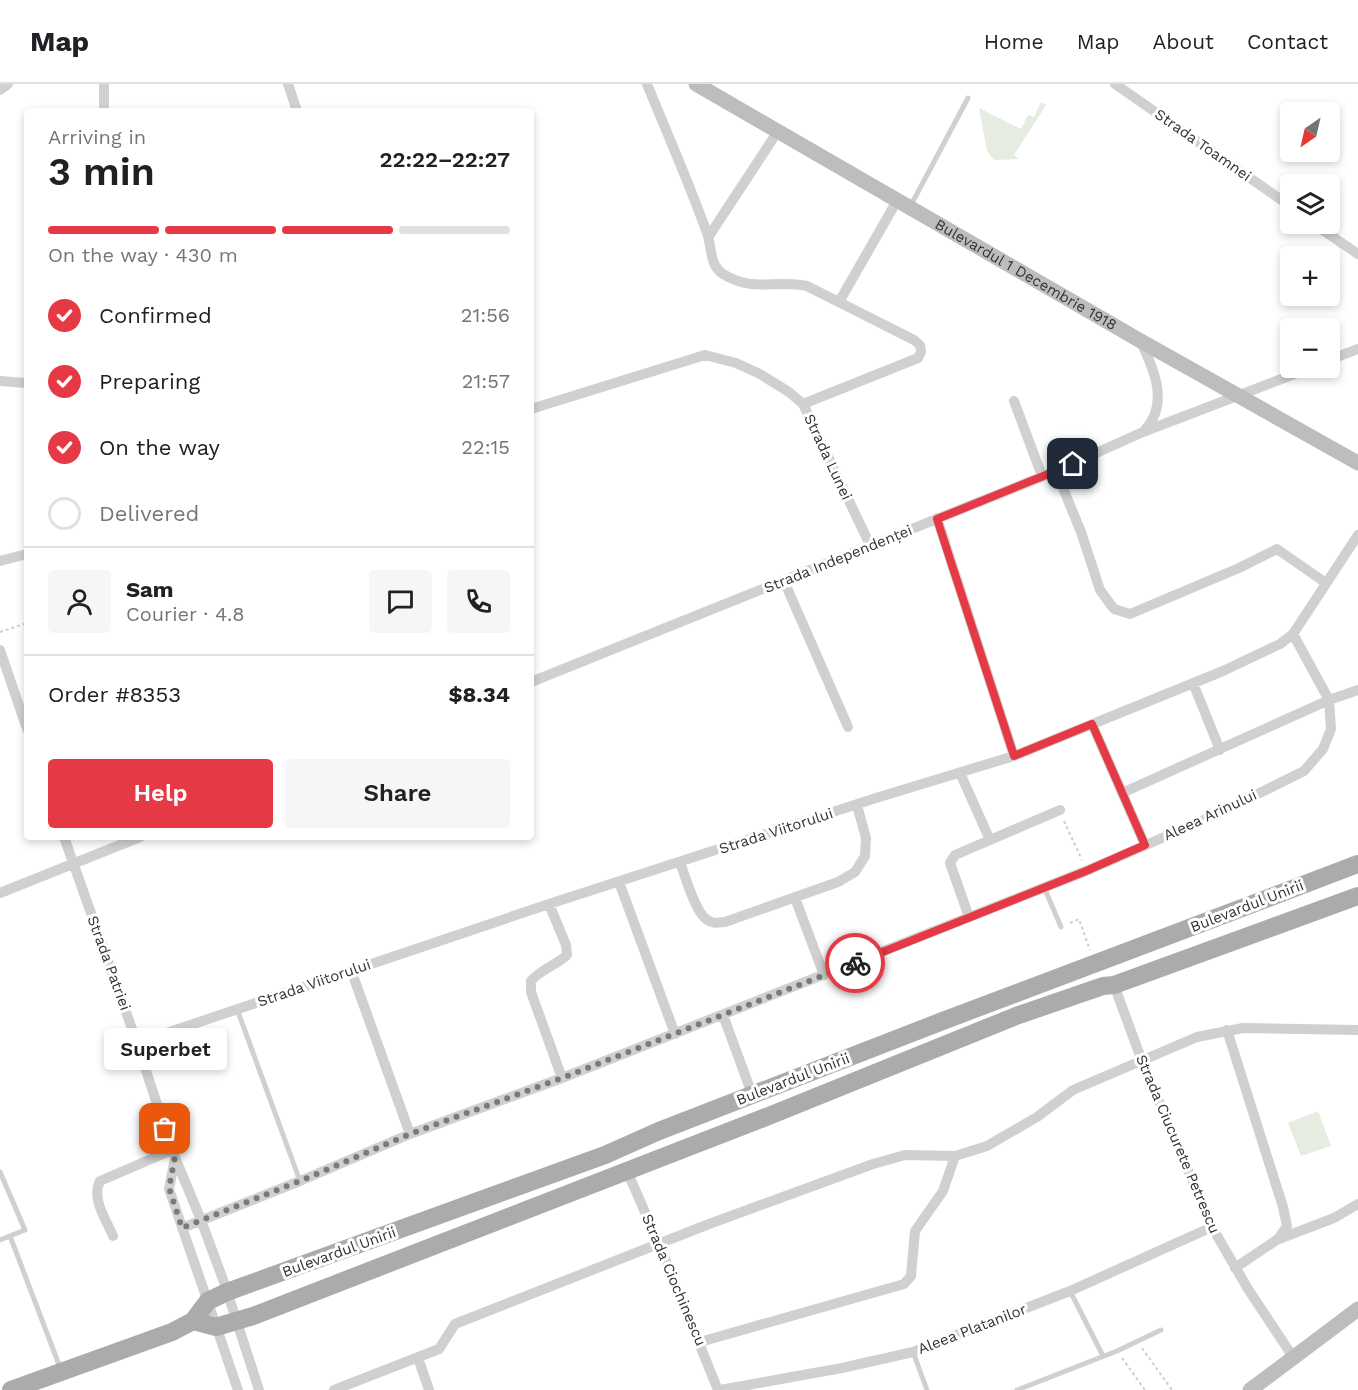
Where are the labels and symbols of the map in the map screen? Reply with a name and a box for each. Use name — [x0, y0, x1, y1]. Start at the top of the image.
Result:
north arrow — [1280, 102, 1340, 162]
street label: Strada Toamnei — [1151, 105, 1255, 185]
street label: Bulevardul 1 Decembrie 1918 — [932, 215, 1120, 334]
street label: Strada Lunei — [800, 411, 856, 503]
pin — [1047, 438, 1098, 489]
street label: Strada Independenței — [761, 521, 915, 597]
street label: Aleea Arinului — [1160, 786, 1260, 844]
street label: Strada Viitorului — [717, 804, 835, 858]
street label: Bulevardul Unirii — [1188, 876, 1306, 936]
street label: Strada Patriei — [84, 913, 134, 1013]
courier — [825, 933, 885, 993]
street label: Strada Viitorului — [255, 955, 373, 1011]
callout: Superbet — [104, 1027, 226, 1069]
street label: Bulevardul Unirii — [734, 1049, 852, 1109]
street label: Strada Ciucurete Petrescu — [1132, 1052, 1224, 1236]
pin — [139, 1103, 190, 1154]
street label: Strada Ciochinescu — [638, 1211, 710, 1349]
street label: Bulevardul Unirii — [280, 1223, 398, 1281]
street label: Aleea Platanilor — [915, 1300, 1029, 1358]

